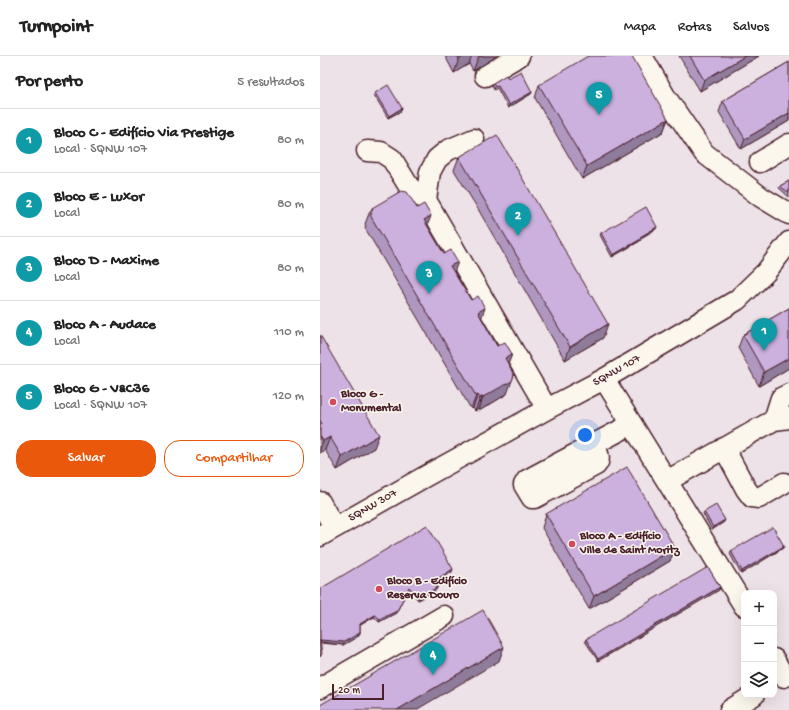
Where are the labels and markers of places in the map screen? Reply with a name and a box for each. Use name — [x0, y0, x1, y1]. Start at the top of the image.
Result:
pin: 5 — [586, 82, 612, 115]
pin: 2 — [505, 203, 531, 236]
pin: 3 — [416, 261, 442, 294]
pin: 1 — [751, 318, 777, 351]
place label: Bloco G - Monumental — [340, 388, 402, 416]
marker: Bloco G - Monumental — [328, 397, 338, 407]
place label: Bloco A - Edifício Ville de Saint Moritz — [579, 530, 680, 558]
marker: Bloco A - Edifício Ville de Saint Moritz — [567, 539, 577, 549]
place label: Bloco B - Edifício Reserva Douro — [386, 575, 468, 603]
marker: Bloco B - Edifício Reserva Douro — [374, 584, 384, 594]
pin: 4 — [420, 642, 446, 675]

